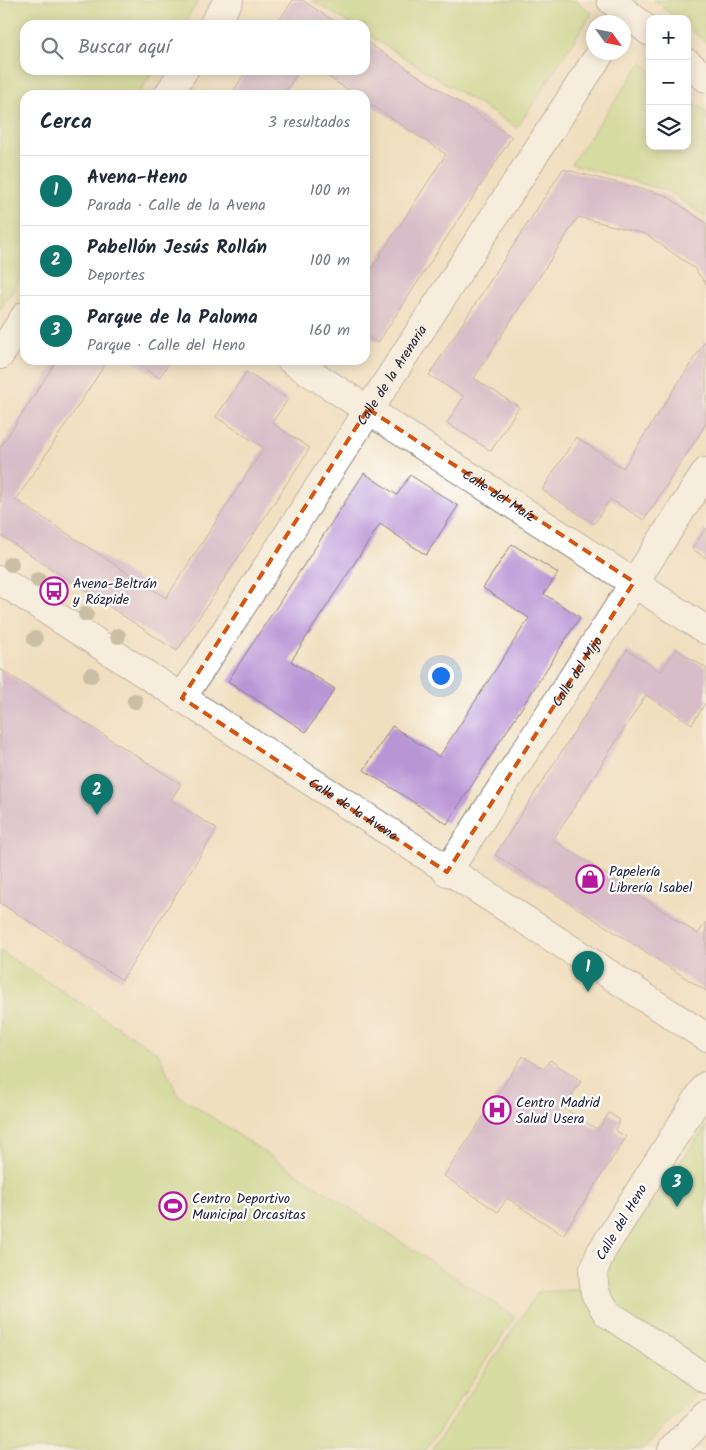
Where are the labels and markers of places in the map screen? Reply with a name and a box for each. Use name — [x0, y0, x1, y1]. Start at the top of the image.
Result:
place label: Avena-Beltrán y Rózpide — [72, 573, 157, 611]
bus stop icon: Avena-Beltrán y Rózpide — [39, 576, 69, 606]
pin: 2 — [81, 774, 113, 815]
place label: Papelería Librería Isabel — [609, 861, 693, 899]
shop icon: Papelería Librería Isabel — [575, 864, 605, 894]
pin: 1 — [572, 951, 604, 992]
place label: Centro Madrid Salud Usera — [516, 1092, 601, 1130]
hospital icon: Centro Madrid Salud Usera — [482, 1095, 512, 1125]
pin: 3 — [661, 1166, 693, 1207]
place label: Centro Deportivo Municipal Orcasitas — [192, 1188, 306, 1226]
sports icon: Centro Deportivo Municipal Orcasitas — [158, 1191, 188, 1221]

